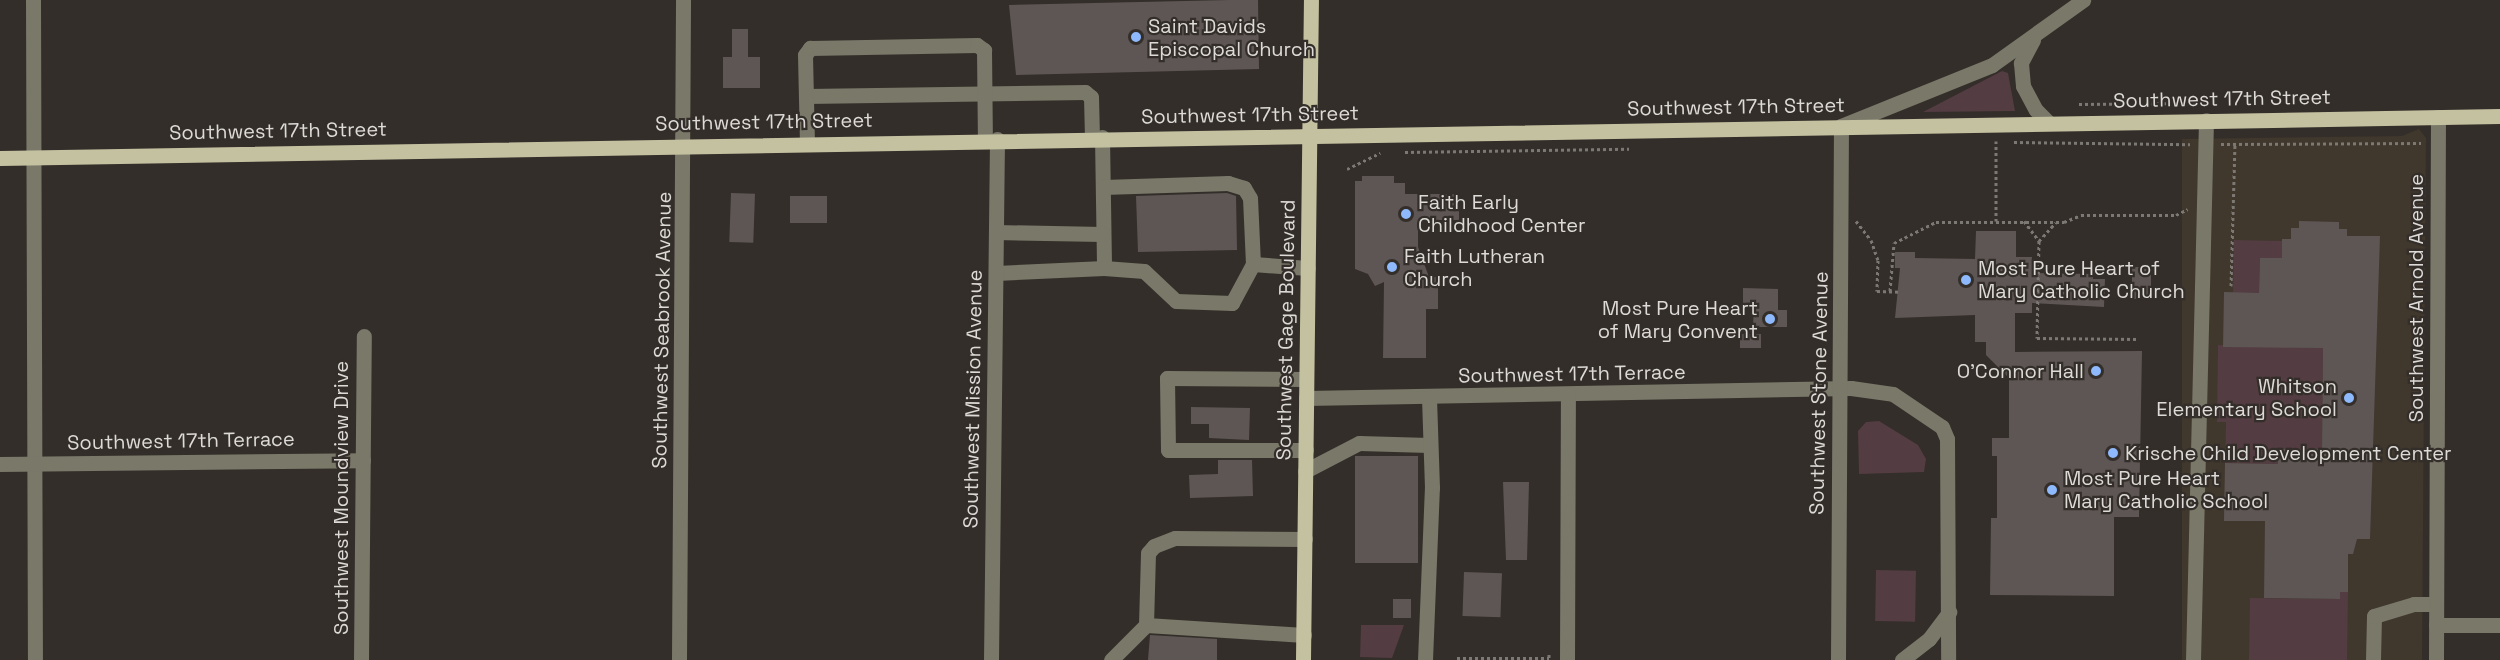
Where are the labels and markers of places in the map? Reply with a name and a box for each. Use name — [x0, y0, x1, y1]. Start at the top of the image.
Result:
place label: Saint Davids Episcopal Church — [1148, 14, 1315, 61]
marker: Saint Davids Episcopal Church — [1129, 30, 1143, 44]
place label: Faith Early Childhood Center — [1418, 190, 1586, 237]
marker: Faith Early Childhood Center — [1399, 207, 1413, 221]
place label: Faith Lutheran Church — [1404, 244, 1545, 291]
place label: Most Pure Heart of Mary Catholic Church — [1978, 256, 2185, 303]
marker: Faith Lutheran Church — [1385, 260, 1399, 274]
marker: Most Pure Heart of Mary Catholic Church — [1959, 273, 1973, 287]
place label: Most Pure Heart of Mary Convent — [1598, 296, 1758, 343]
marker: Most Pure Heart of Mary Convent — [1763, 312, 1777, 326]
place label: O'Connor Hall — [1957, 359, 2084, 383]
marker: O'Connor Hall — [2089, 364, 2103, 378]
place label: Whitson Elementary School — [2156, 374, 2337, 421]
marker: Whitson Elementary School — [2342, 391, 2356, 405]
place label: Krische Child Development Center — [2125, 441, 2452, 465]
marker: Krische Child Development Center — [2106, 446, 2120, 460]
place label: Most Pure Heart Mary Catholic School — [2064, 466, 2268, 513]
marker: Most Pure Heart Mary Catholic School — [2045, 483, 2059, 497]

